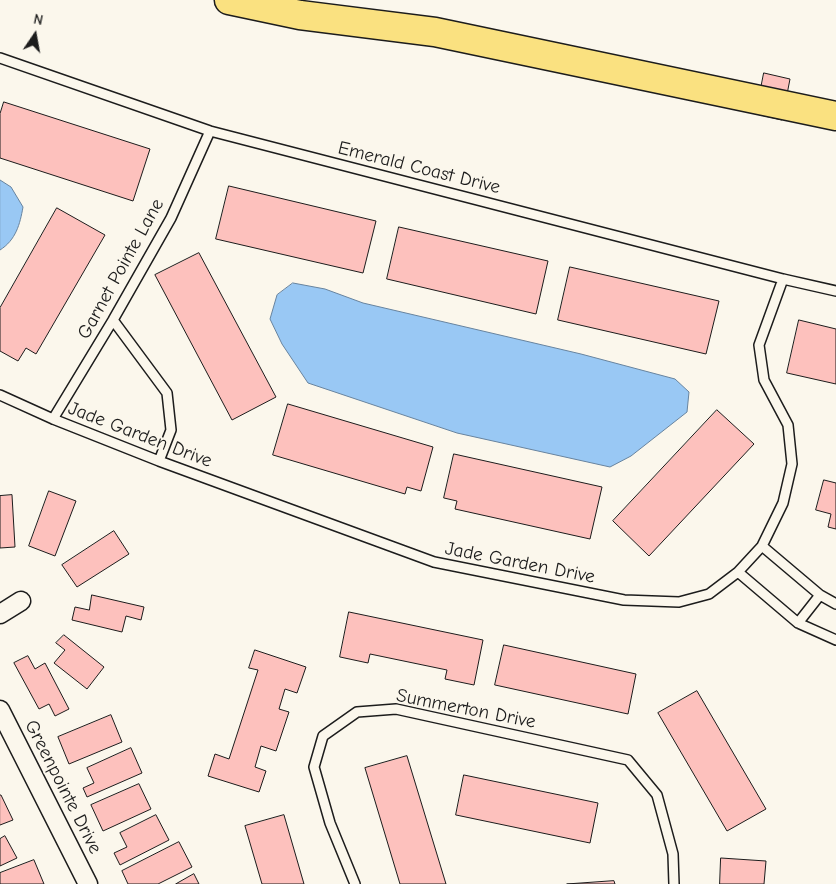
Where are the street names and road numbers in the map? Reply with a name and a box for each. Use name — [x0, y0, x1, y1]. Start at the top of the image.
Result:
street label: Emerald Coast Drive — [336, 137, 502, 199]
street label: Garnet Pointe Lane — [73, 195, 169, 343]
street label: Jade Garden Drive — [65, 397, 215, 473]
street label: Jade Garden Drive — [443, 537, 597, 589]
street label: Summerton Drive — [394, 684, 538, 734]
street label: Greenpointe Drive — [19, 716, 107, 858]

